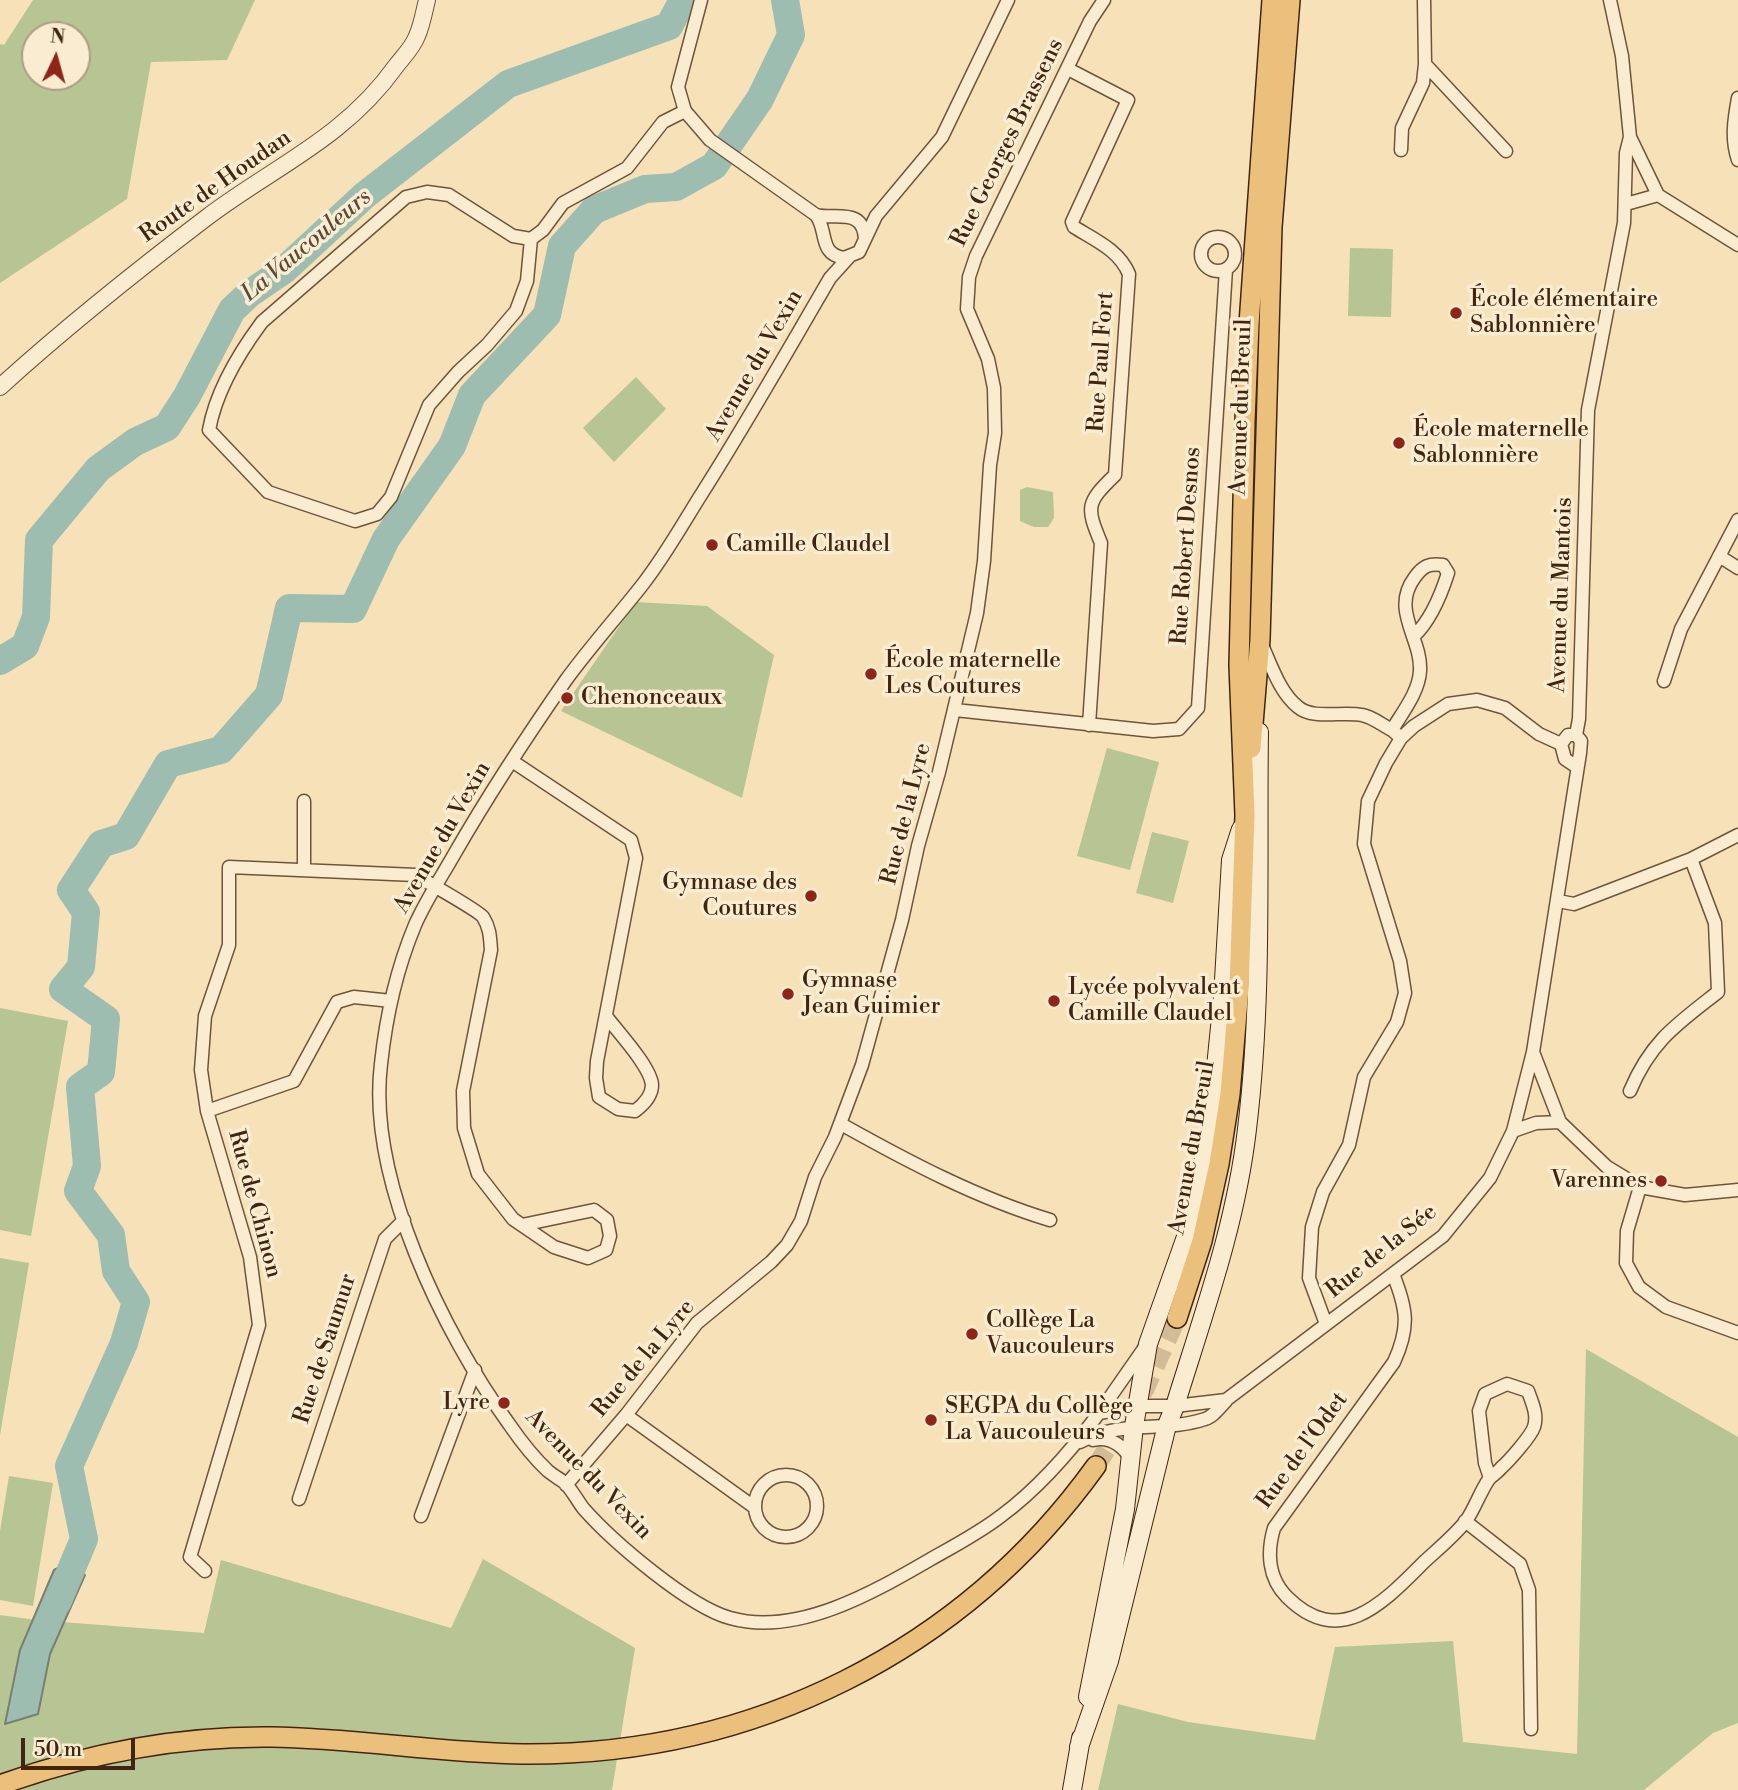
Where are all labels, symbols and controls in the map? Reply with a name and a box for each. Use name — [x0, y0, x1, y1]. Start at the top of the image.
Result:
north arrow — [21, 21, 91, 91]
text: N — [49, 24, 66, 50]
street label: Rue Georges Brassens — [946, 35, 1070, 251]
street label: Route de Houdan — [135, 125, 297, 249]
water label: La Vaucouleurs — [236, 183, 378, 309]
street label: Avenue du Vexin — [700, 285, 810, 447]
place label: École élémentaire Sablonnière — [1470, 286, 1658, 340]
street label: Rue Paul Fort — [1083, 291, 1121, 433]
marker: École élémentaire Sablonnière — [1448, 305, 1464, 321]
street label: Avenue du Breuil — [1225, 318, 1259, 496]
place label: École maternelle Sablonnière — [1413, 416, 1589, 470]
marker: École maternelle Sablonnière — [1391, 435, 1407, 451]
street label: Rue Robert Desnos — [1166, 446, 1208, 646]
street label: Avenue du Mantois — [1545, 497, 1579, 693]
place label: Camille Claudel — [726, 531, 890, 559]
marker: Camille Claudel — [704, 537, 720, 553]
place label: École maternelle Les Coutures — [885, 647, 1061, 701]
marker: École maternelle Les Coutures — [863, 666, 879, 682]
place label: Chenonceaux — [581, 684, 722, 712]
marker: Chenonceaux — [559, 690, 575, 706]
street label: Rue de la Lyre — [876, 740, 938, 888]
street label: Avenue du Vexin — [388, 757, 498, 919]
place label: Gymnase des Coutures — [662, 869, 797, 923]
marker: Gymnase des Coutures — [803, 888, 819, 904]
place label: Gymnase Jean Guimier — [802, 967, 940, 1021]
place label: Lycée polyvalent Camille Claudel — [1068, 974, 1240, 1028]
marker: Gymnase Jean Guimier — [780, 986, 796, 1002]
marker: Lycée polyvalent Camille Claudel — [1046, 993, 1062, 1009]
street label: Avenue du Breuil — [1164, 1059, 1222, 1237]
street label: Rue de Chinon — [221, 1127, 287, 1281]
place label: Varennes — [1550, 1167, 1647, 1195]
marker: Varennes — [1653, 1173, 1669, 1189]
street label: Rue de la Sée — [1321, 1199, 1443, 1305]
street label: Rue de Saumur — [289, 1271, 363, 1427]
street label: Rue de la Lyre — [587, 1295, 701, 1423]
place label: Collège La Vaucouleurs — [986, 1307, 1114, 1361]
marker: Collège La Vaucouleurs — [964, 1326, 980, 1342]
street label: Rue de l'Odet — [1251, 1387, 1355, 1515]
place label: Lyre — [443, 1389, 490, 1417]
place label: SEGPA du Collège La Vaucouleurs — [945, 1393, 1133, 1447]
marker: Lyre — [496, 1395, 512, 1411]
street label: Avenue du Vexin — [519, 1404, 657, 1546]
marker: SEGPA du Collège La Vaucouleurs — [923, 1412, 939, 1428]
scale bar — [24, 1724, 138, 1768]
text: 50 m — [34, 1737, 82, 1763]

